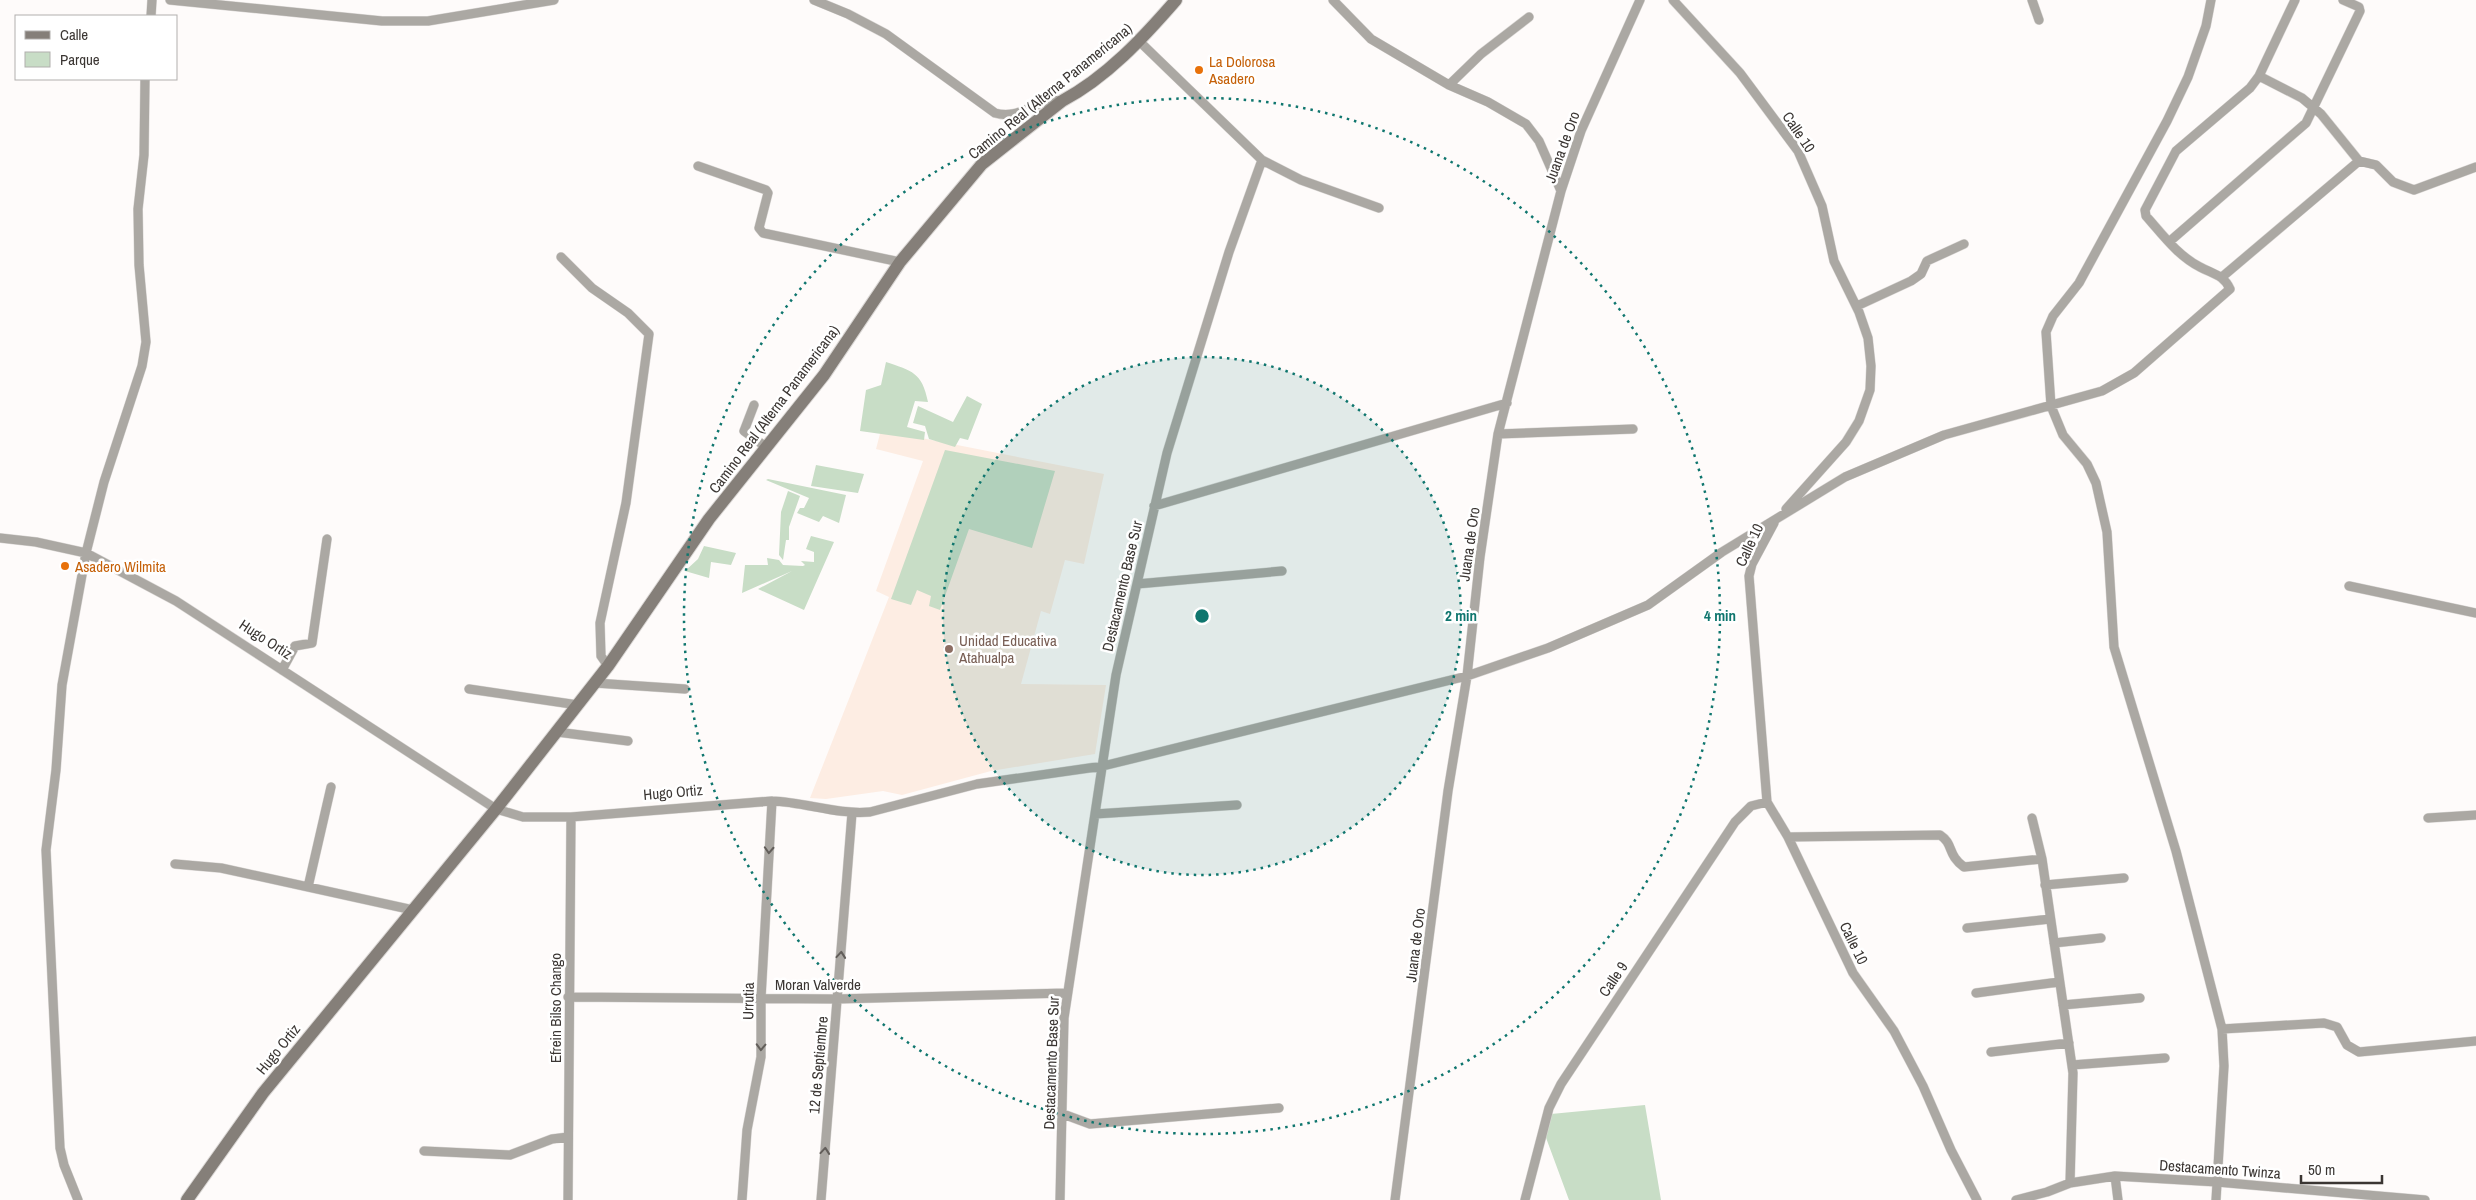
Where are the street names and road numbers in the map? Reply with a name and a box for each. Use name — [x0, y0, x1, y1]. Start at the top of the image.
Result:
street label: Camino Real (Alterna Panamericana) — [963, 18, 1137, 164]
street label: Calle 10 — [1778, 107, 1820, 157]
street label: Juana de Oro — [1539, 108, 1585, 186]
street label: Camino Real (Alterna Panamericana) — [704, 321, 844, 497]
street label: Juana de Oro — [1453, 505, 1485, 582]
street label: Destacamento Base Sur — [1097, 519, 1147, 653]
street label: Calle 10 — [1730, 520, 1768, 570]
street label: Hugo Ortiz — [235, 614, 297, 664]
street label: Hugo Ortiz — [642, 779, 704, 805]
street label: Juana de Oro — [1400, 907, 1430, 983]
street label: Calle 10 — [1835, 918, 1873, 968]
street label: Efrein Bilso Chango — [545, 953, 566, 1063]
street label: Calle 9 — [1594, 957, 1632, 1001]
street label: Moran Valverde — [775, 974, 861, 995]
street label: Urrutia — [737, 982, 759, 1020]
street label: Destacamento Base Sur — [1038, 996, 1064, 1130]
street label: 12 de Septiembre — [803, 1015, 833, 1115]
street label: Hugo Ortiz — [251, 1019, 305, 1079]
street label: Destacamento Twinza — [2159, 1154, 2281, 1184]

